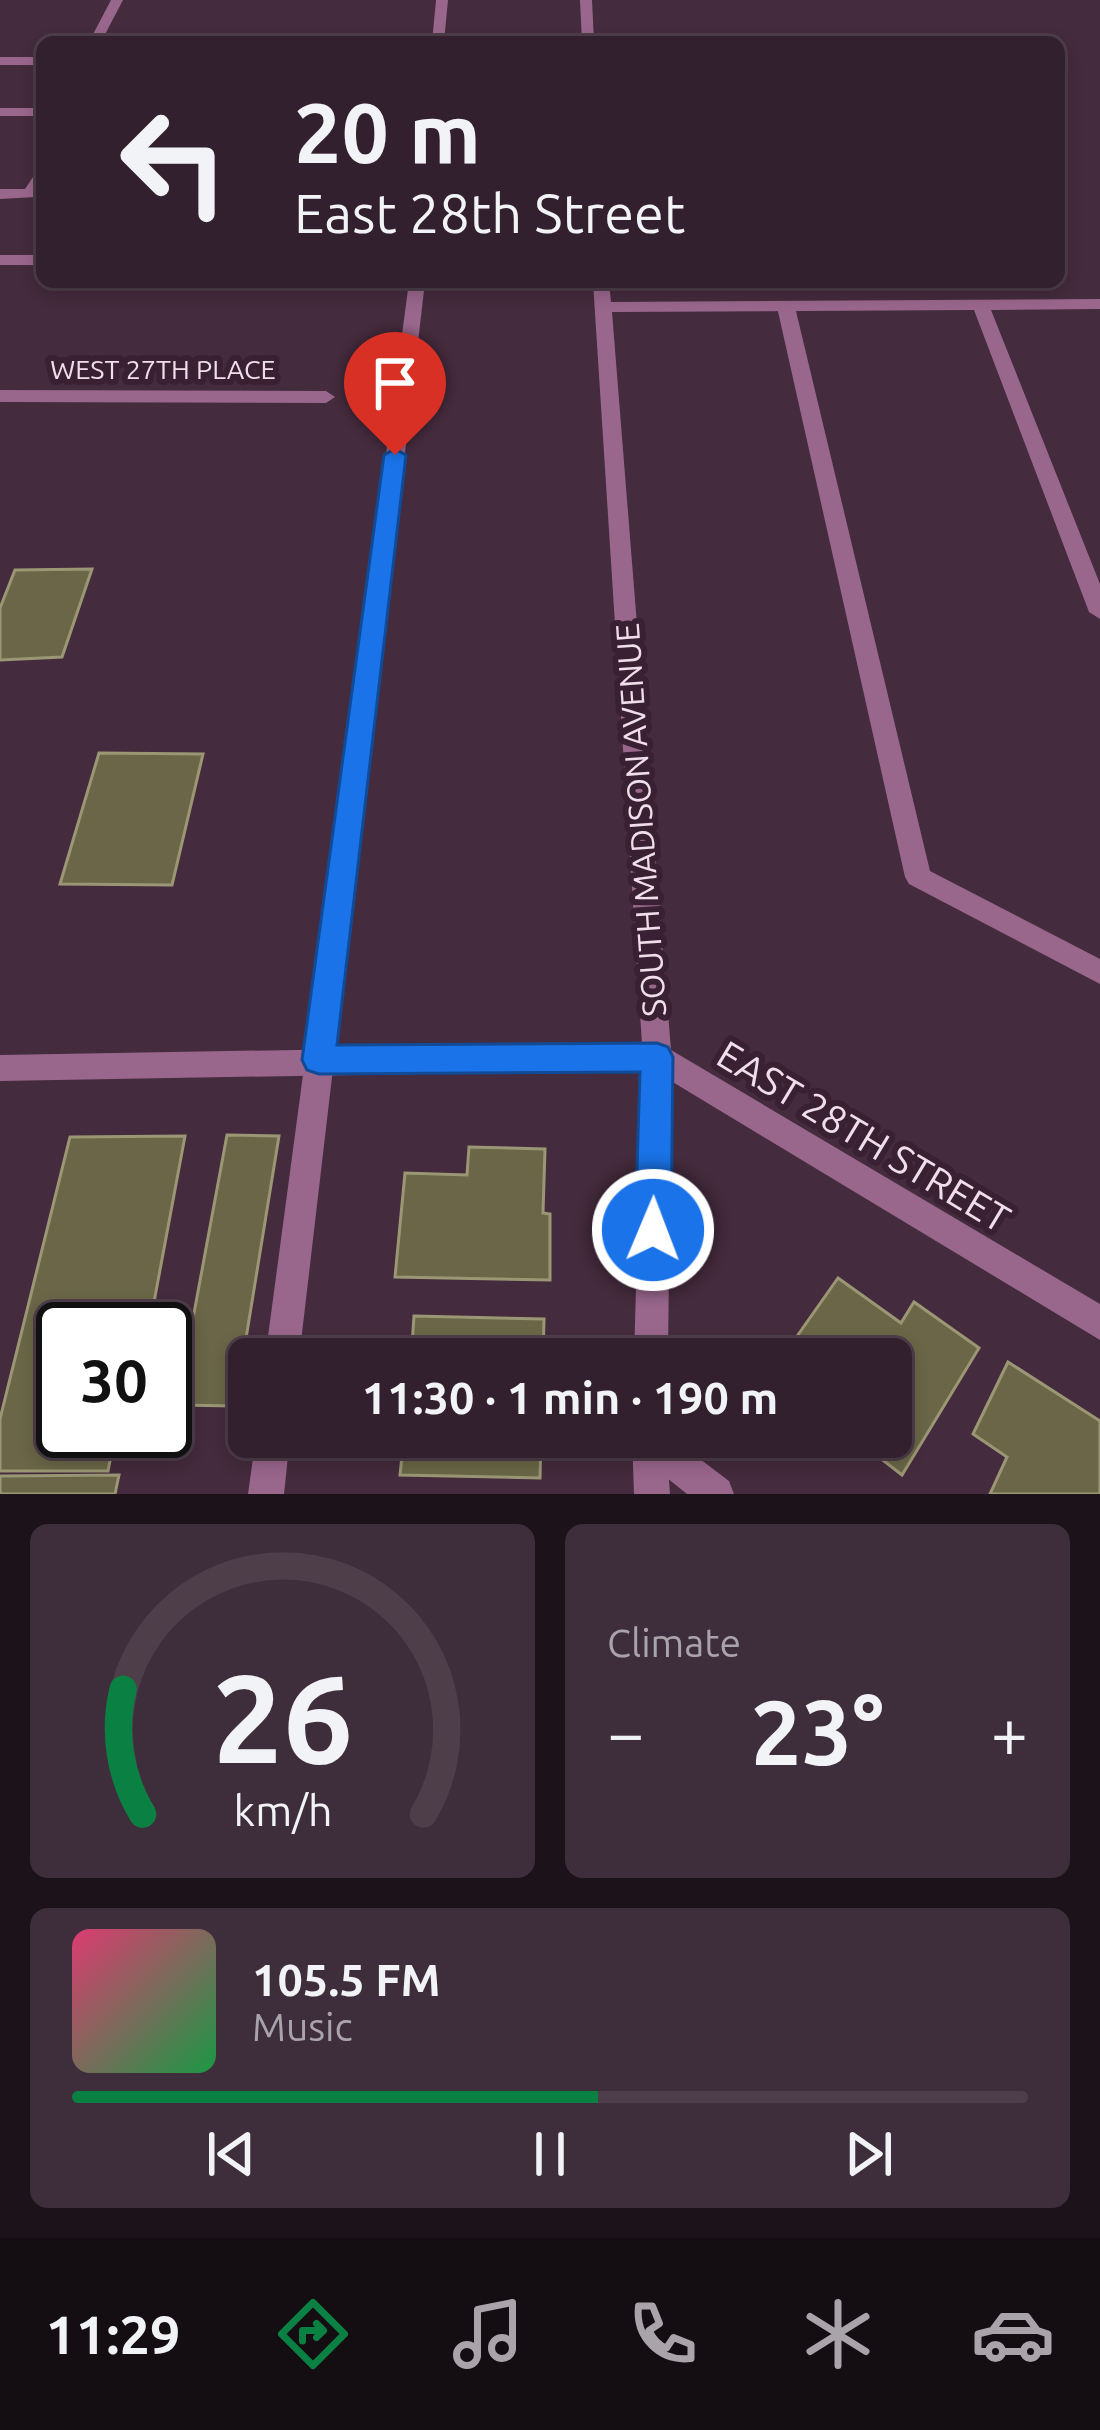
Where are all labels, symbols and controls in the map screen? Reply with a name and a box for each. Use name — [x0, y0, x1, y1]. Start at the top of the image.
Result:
icon: left — [96, 84, 252, 240]
text: 20 m — [294, 85, 481, 179]
text: East 28th Street — [294, 183, 685, 243]
pin — [344, 332, 446, 455]
icon: arrive — [362, 350, 428, 416]
street label: WEST 27TH PLACE — [50, 354, 276, 384]
street label: SOUTH MADISON AVENUE — [608, 622, 672, 1018]
street label: EAST 28TH STREET — [710, 1032, 1018, 1240]
position arrow — [590, 1167, 716, 1293]
speed limit sign: 30 — [36, 1302, 192, 1458]
text: 11:30 · 1 min · 190 m — [362, 1372, 778, 1423]
text: Climate — [607, 1621, 741, 1664]
text: 26 — [212, 1647, 353, 1787]
text: 23° — [751, 1681, 884, 1782]
text: − — [607, 1695, 644, 1769]
text: + — [991, 1695, 1028, 1769]
text: km/h — [233, 1786, 332, 1834]
text: 105.5 FM — [252, 1954, 441, 2005]
text: Music — [252, 2005, 353, 2048]
icon: previous — [198, 2121, 264, 2187]
icon: pause — [517, 2121, 583, 2187]
icon: next — [836, 2121, 902, 2187]
icon: directions — [271, 2292, 355, 2376]
icon: music — [446, 2292, 530, 2376]
icon: phone — [621, 2292, 705, 2376]
icon: climate — [796, 2292, 880, 2376]
icon: car — [971, 2292, 1055, 2376]
text: 11:29 — [45, 2304, 181, 2364]

